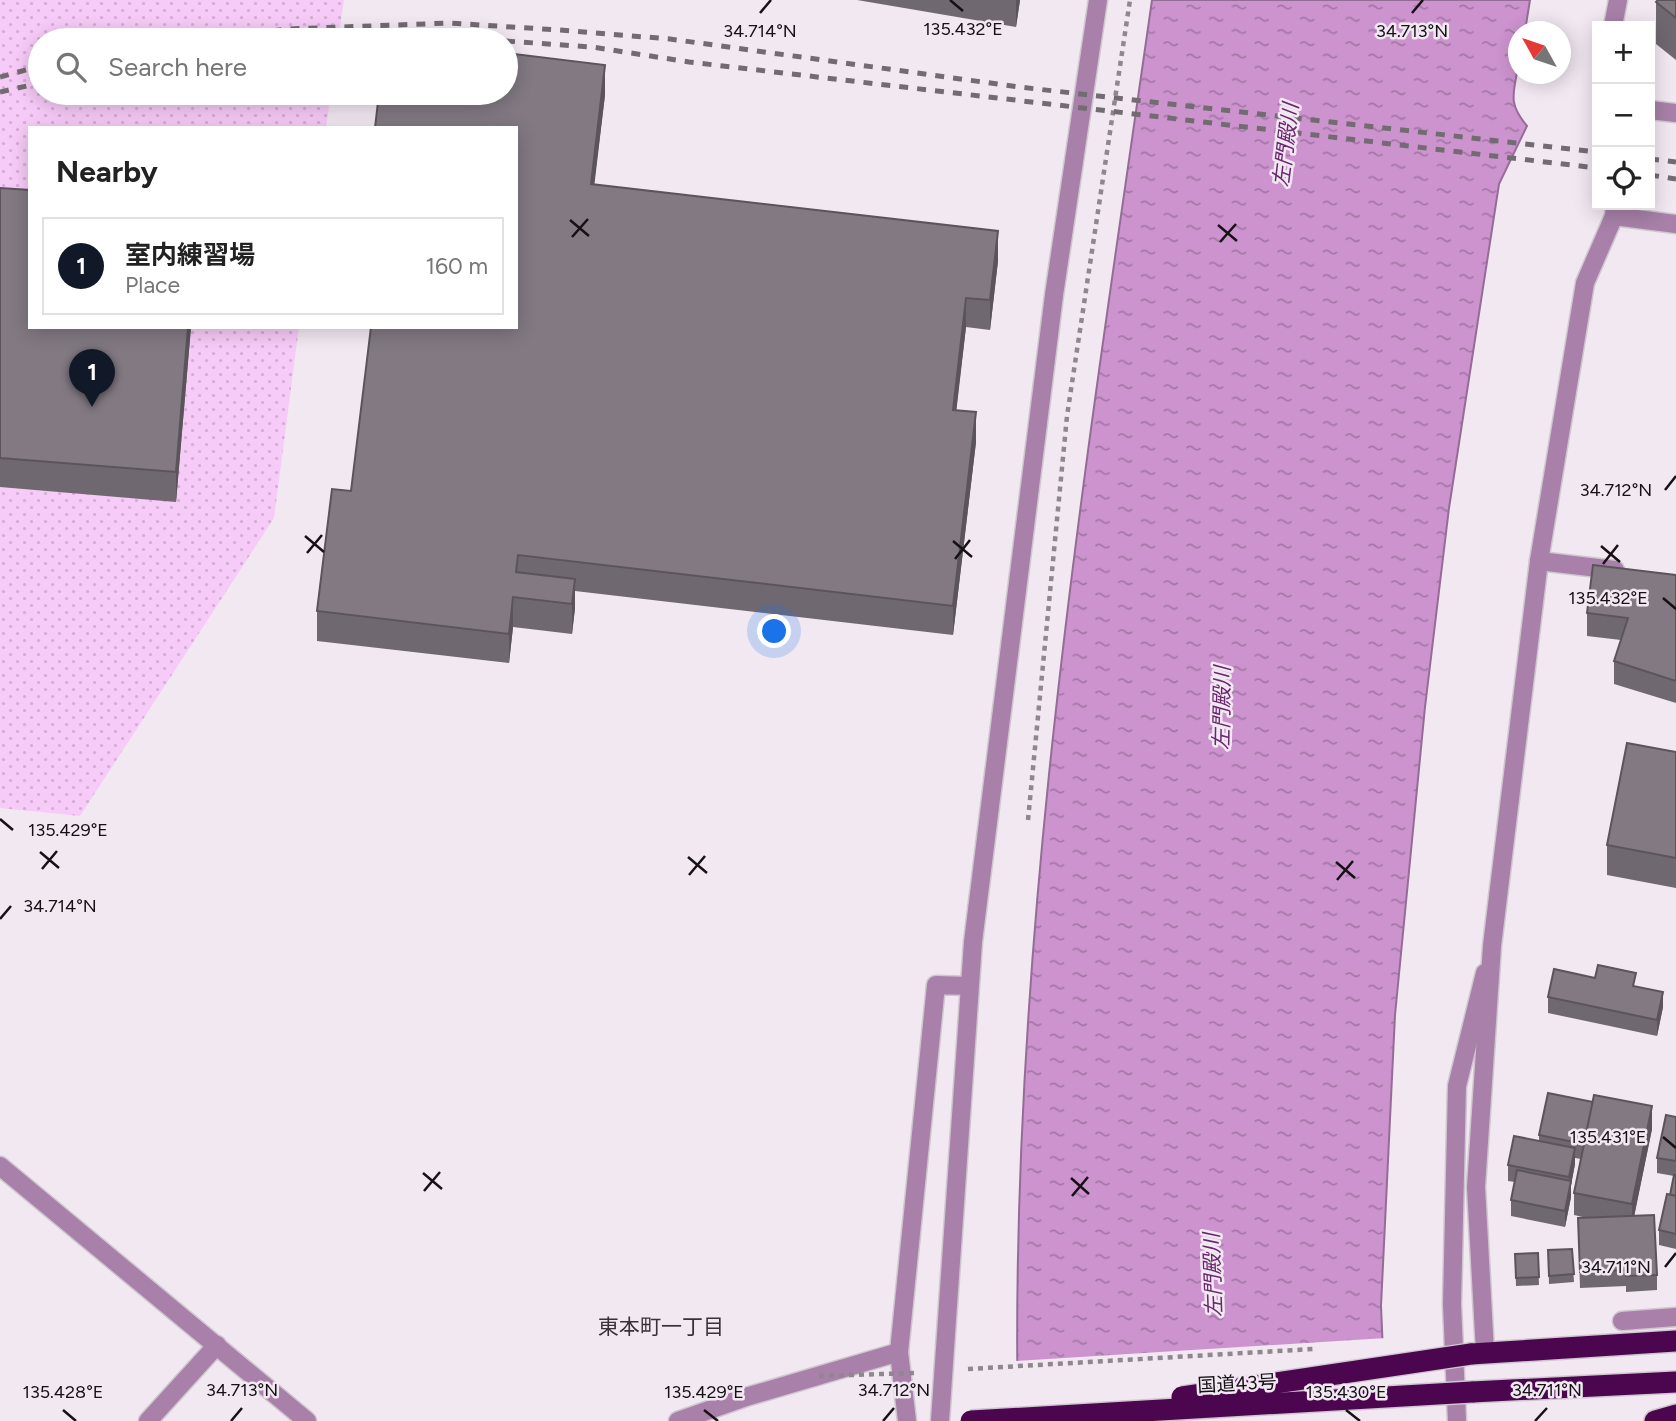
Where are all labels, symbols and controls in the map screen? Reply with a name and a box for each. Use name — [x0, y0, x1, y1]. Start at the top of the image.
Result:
text: 135.432°E — [923, 18, 1003, 40]
text: 34.714°N — [723, 20, 797, 42]
text: 34.713°N — [1376, 20, 1448, 42]
north arrow — [1508, 21, 1571, 84]
map controls — [1592, 21, 1655, 210]
button: + — [1592, 21, 1655, 84]
search box — [28, 28, 518, 105]
icon: search — [52, 48, 90, 86]
text: Search here — [108, 51, 247, 83]
button: − — [1592, 84, 1655, 147]
water label: 左門殿川 — [1268, 100, 1303, 188]
button: locate — [1592, 147, 1655, 210]
text: Nearby — [56, 153, 158, 190]
text: 室内練習場 — [125, 239, 255, 271]
text: 1 — [76, 252, 86, 280]
text: 160 m — [425, 252, 488, 280]
text: Place — [125, 271, 180, 299]
pin: 1 — [69, 349, 115, 407]
text: 34.712°N — [1580, 479, 1652, 501]
text: 135.432°E — [1568, 587, 1648, 609]
your location — [757, 614, 791, 648]
water label: 左門殿川 — [1208, 664, 1235, 750]
text: 135.429°E — [28, 819, 108, 841]
text: 34.714°N — [23, 895, 97, 917]
text: 135.431°E — [1569, 1126, 1647, 1148]
water label: 左門殿川 — [1198, 1231, 1226, 1317]
text: 34.711°N — [1581, 1256, 1651, 1278]
district label: 東本町一丁目 — [598, 1314, 724, 1339]
street label: 国道43号 — [1197, 1370, 1277, 1397]
text: 34.713°N — [206, 1379, 278, 1401]
text: 34.712°N — [858, 1379, 930, 1401]
text: 34.711°N — [1512, 1379, 1582, 1401]
text: 135.428°E — [23, 1381, 103, 1403]
text: 135.429°E — [664, 1381, 744, 1403]
text: 135.430°E — [1305, 1381, 1387, 1403]

